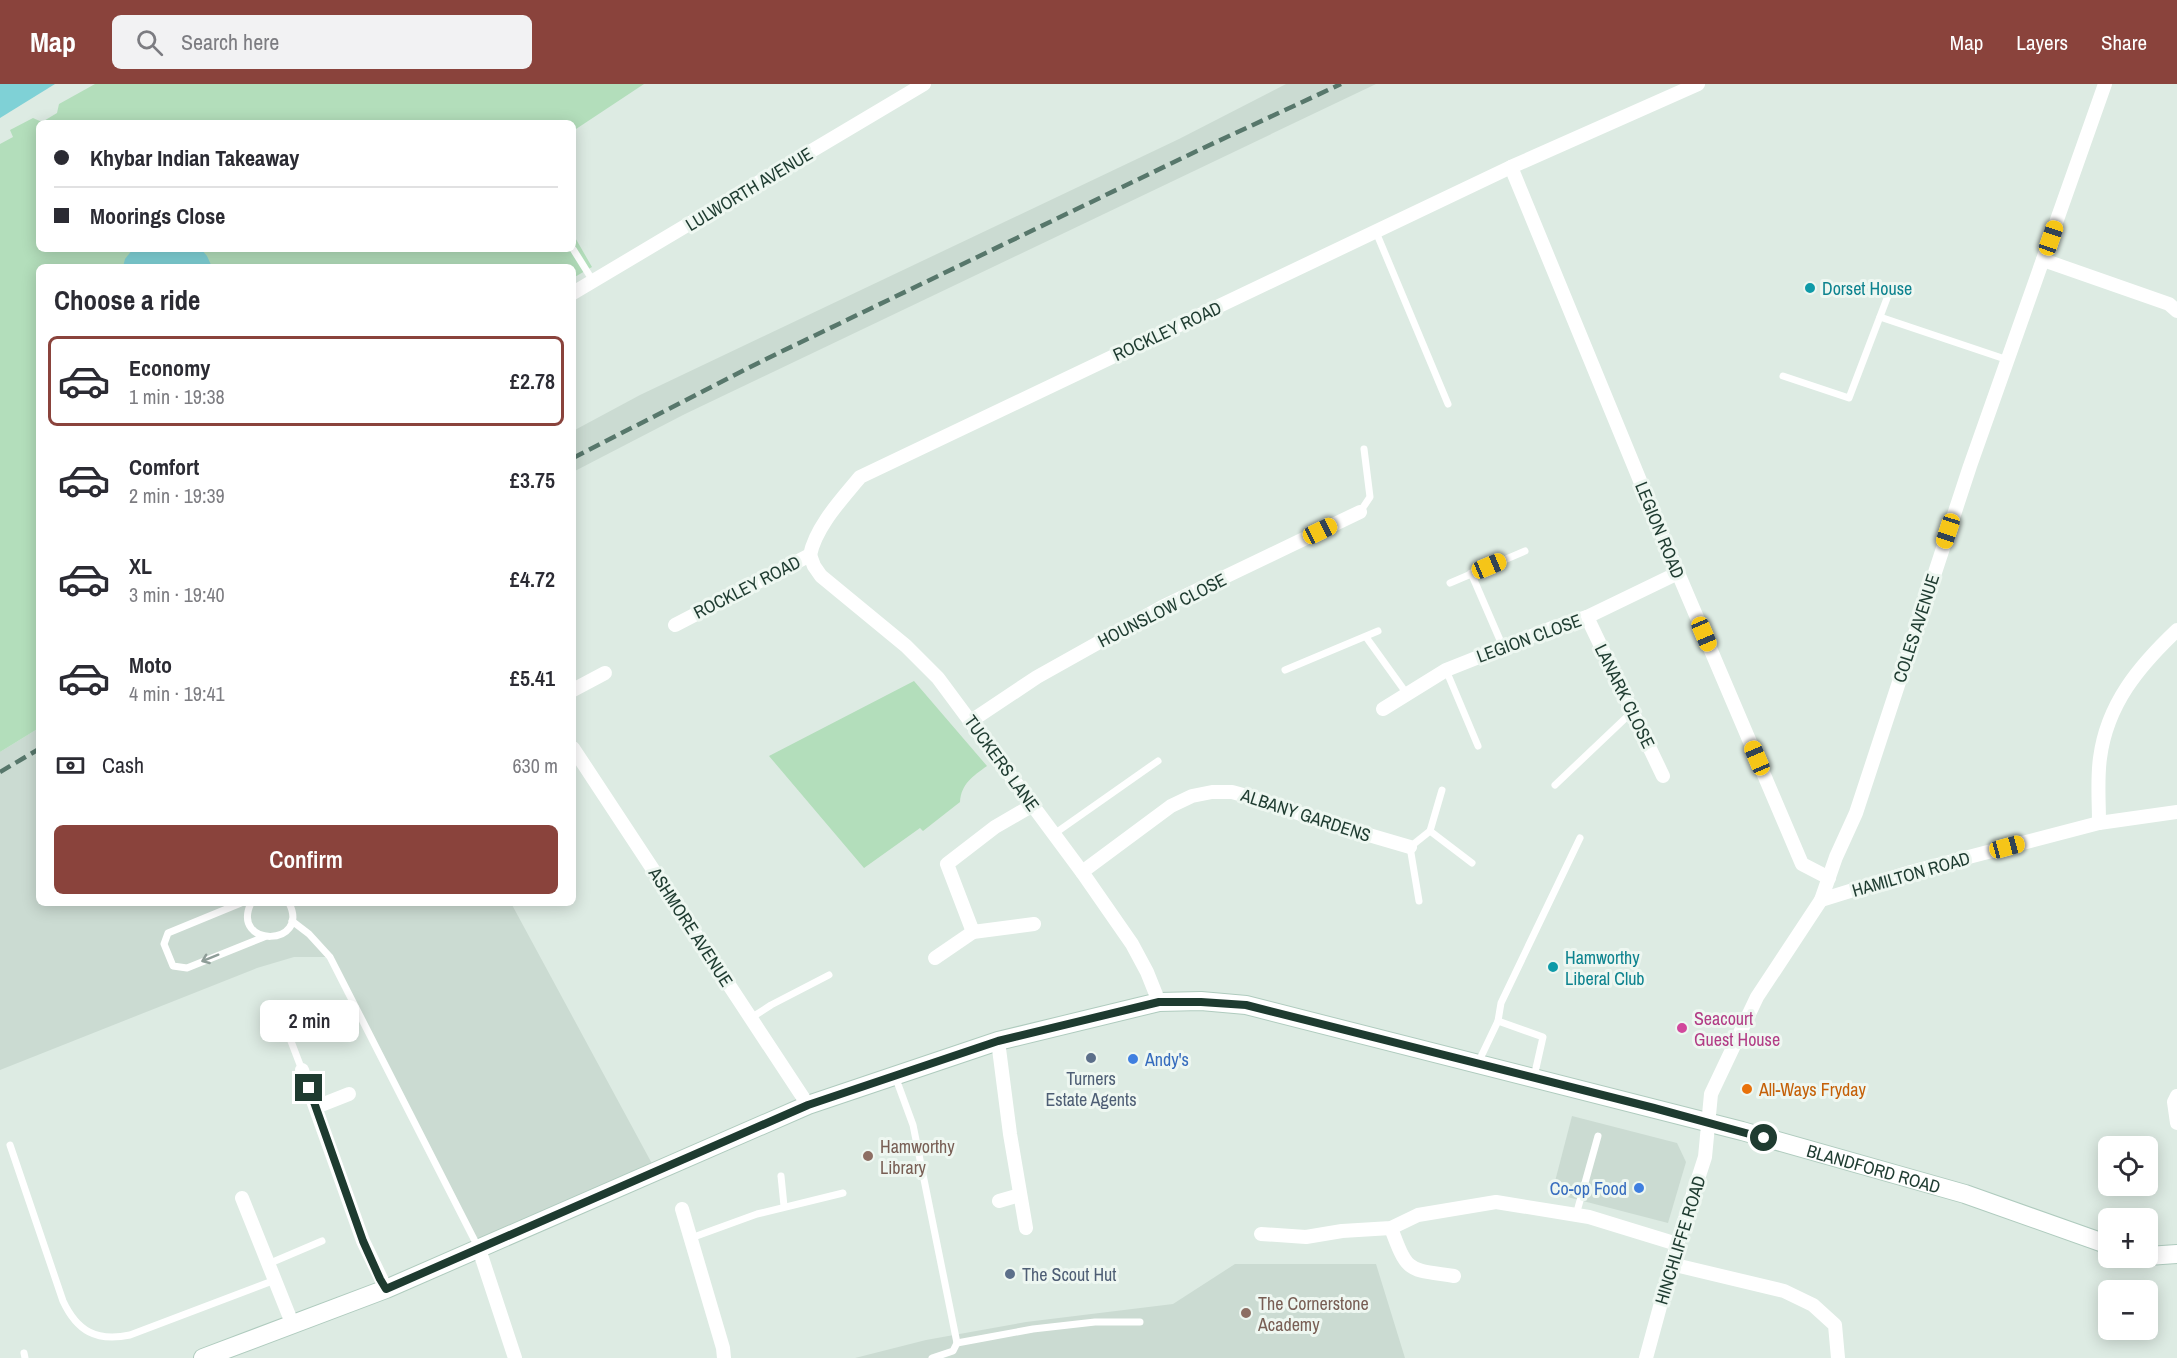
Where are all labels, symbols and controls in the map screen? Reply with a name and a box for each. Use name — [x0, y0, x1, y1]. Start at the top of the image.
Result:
search box — [112, 15, 532, 69]
text: Map — [30, 23, 76, 61]
icon: search — [133, 26, 166, 59]
text: Search here — [181, 27, 279, 57]
text: Map — [1950, 28, 1983, 57]
text: Layers — [2016, 28, 2068, 57]
text: Share — [2101, 28, 2147, 57]
street label: LULWORTH AVENUE — [681, 141, 817, 237]
text: Khybar Indian Takeaway — [90, 143, 299, 173]
text: Moorings Close — [90, 201, 225, 231]
car — [2037, 218, 2065, 258]
place label: Dorset House — [1822, 276, 1912, 301]
marker: Dorset House — [1803, 281, 1817, 295]
text: Choose a ride — [54, 282, 200, 318]
street label: ROCKLEY ROAD — [1109, 295, 1225, 367]
text: Economy — [129, 353, 210, 383]
icon: car — [57, 354, 111, 408]
text: £2.78 — [510, 366, 555, 396]
text: 1 min · 19:38 — [129, 383, 225, 410]
text: Comfort — [129, 452, 199, 482]
icon: car — [57, 453, 111, 507]
text: £3.75 — [510, 465, 555, 495]
street label: LEGION ROAD — [1629, 478, 1691, 582]
text: 2 min · 19:39 — [129, 482, 225, 509]
car — [1934, 511, 1962, 551]
car — [1300, 515, 1340, 547]
street label: ROCKLEY ROAD — [689, 549, 805, 625]
text: XL — [129, 551, 152, 581]
car — [1469, 551, 1509, 581]
icon: car — [57, 552, 111, 606]
text: £4.72 — [510, 564, 555, 594]
street label: HOUNSLOW CLOSE — [1093, 567, 1231, 653]
street label: COLES AVENUE — [1887, 570, 1945, 686]
text: 3 min · 19:40 — [129, 581, 225, 608]
street label: LEGION CLOSE — [1473, 607, 1585, 669]
car — [1689, 614, 1719, 654]
street label: LANARK CLOSE — [1589, 640, 1661, 752]
text: Moto — [129, 650, 172, 680]
icon: car — [57, 651, 111, 705]
text: £5.41 — [510, 663, 555, 693]
text: 4 min · 19:41 — [129, 680, 225, 707]
street label: TUCKERS LANE — [959, 710, 1045, 816]
car — [1742, 738, 1772, 778]
icon: cash — [54, 749, 87, 782]
text: Cash — [102, 750, 144, 780]
text: 630 m — [512, 752, 558, 779]
street label: ALBANY GARDENS — [1237, 782, 1374, 848]
button: Confirm — [54, 825, 558, 894]
car — [1987, 834, 2027, 860]
street label: HAMILTON ROAD — [1849, 845, 1973, 903]
street label: ASHMORE AVENUE — [643, 862, 739, 991]
place label: Hamworthy Liberal Club — [1565, 945, 1645, 991]
one-way arrow — [201, 953, 220, 964]
marker: Hamworthy Liberal Club — [1546, 960, 1560, 974]
callout: 2 min — [260, 1001, 358, 1043]
place label: Seacourt Guest House — [1694, 1006, 1780, 1052]
text: 2 min — [288, 1007, 331, 1034]
marker: Seacourt Guest House — [1675, 1021, 1689, 1035]
place label: Andy's — [1144, 1047, 1189, 1072]
marker: Turners Estate Agents — [1084, 1051, 1098, 1065]
marker: Andy's — [1126, 1052, 1140, 1066]
place label: Turners Estate Agents — [1045, 1066, 1137, 1112]
route end — [295, 1074, 322, 1101]
place label: All-Ways Fryday — [1758, 1077, 1867, 1102]
marker: All-Ways Fryday — [1740, 1082, 1754, 1096]
route start — [1750, 1124, 1777, 1151]
place label: Hamworthy Library — [880, 1134, 955, 1180]
map controls — [2098, 1136, 2158, 1340]
button: locate — [2098, 1136, 2158, 1196]
street label: BLANDFORD ROAD — [1804, 1137, 1944, 1199]
marker: Hamworthy Library — [861, 1149, 875, 1163]
street label: HINCHLIFFE ROAD — [1649, 1172, 1711, 1308]
place label: Co-op Food — [1550, 1176, 1627, 1201]
marker: Co-op Food — [1632, 1181, 1646, 1195]
button: + — [2098, 1208, 2158, 1268]
place label: The Scout Hut — [1022, 1262, 1116, 1287]
marker: The Scout Hut — [1003, 1267, 1017, 1281]
button: − — [2098, 1280, 2158, 1340]
place label: The Cornerstone Academy — [1257, 1291, 1369, 1337]
marker: The Cornerstone Academy — [1239, 1306, 1253, 1320]

